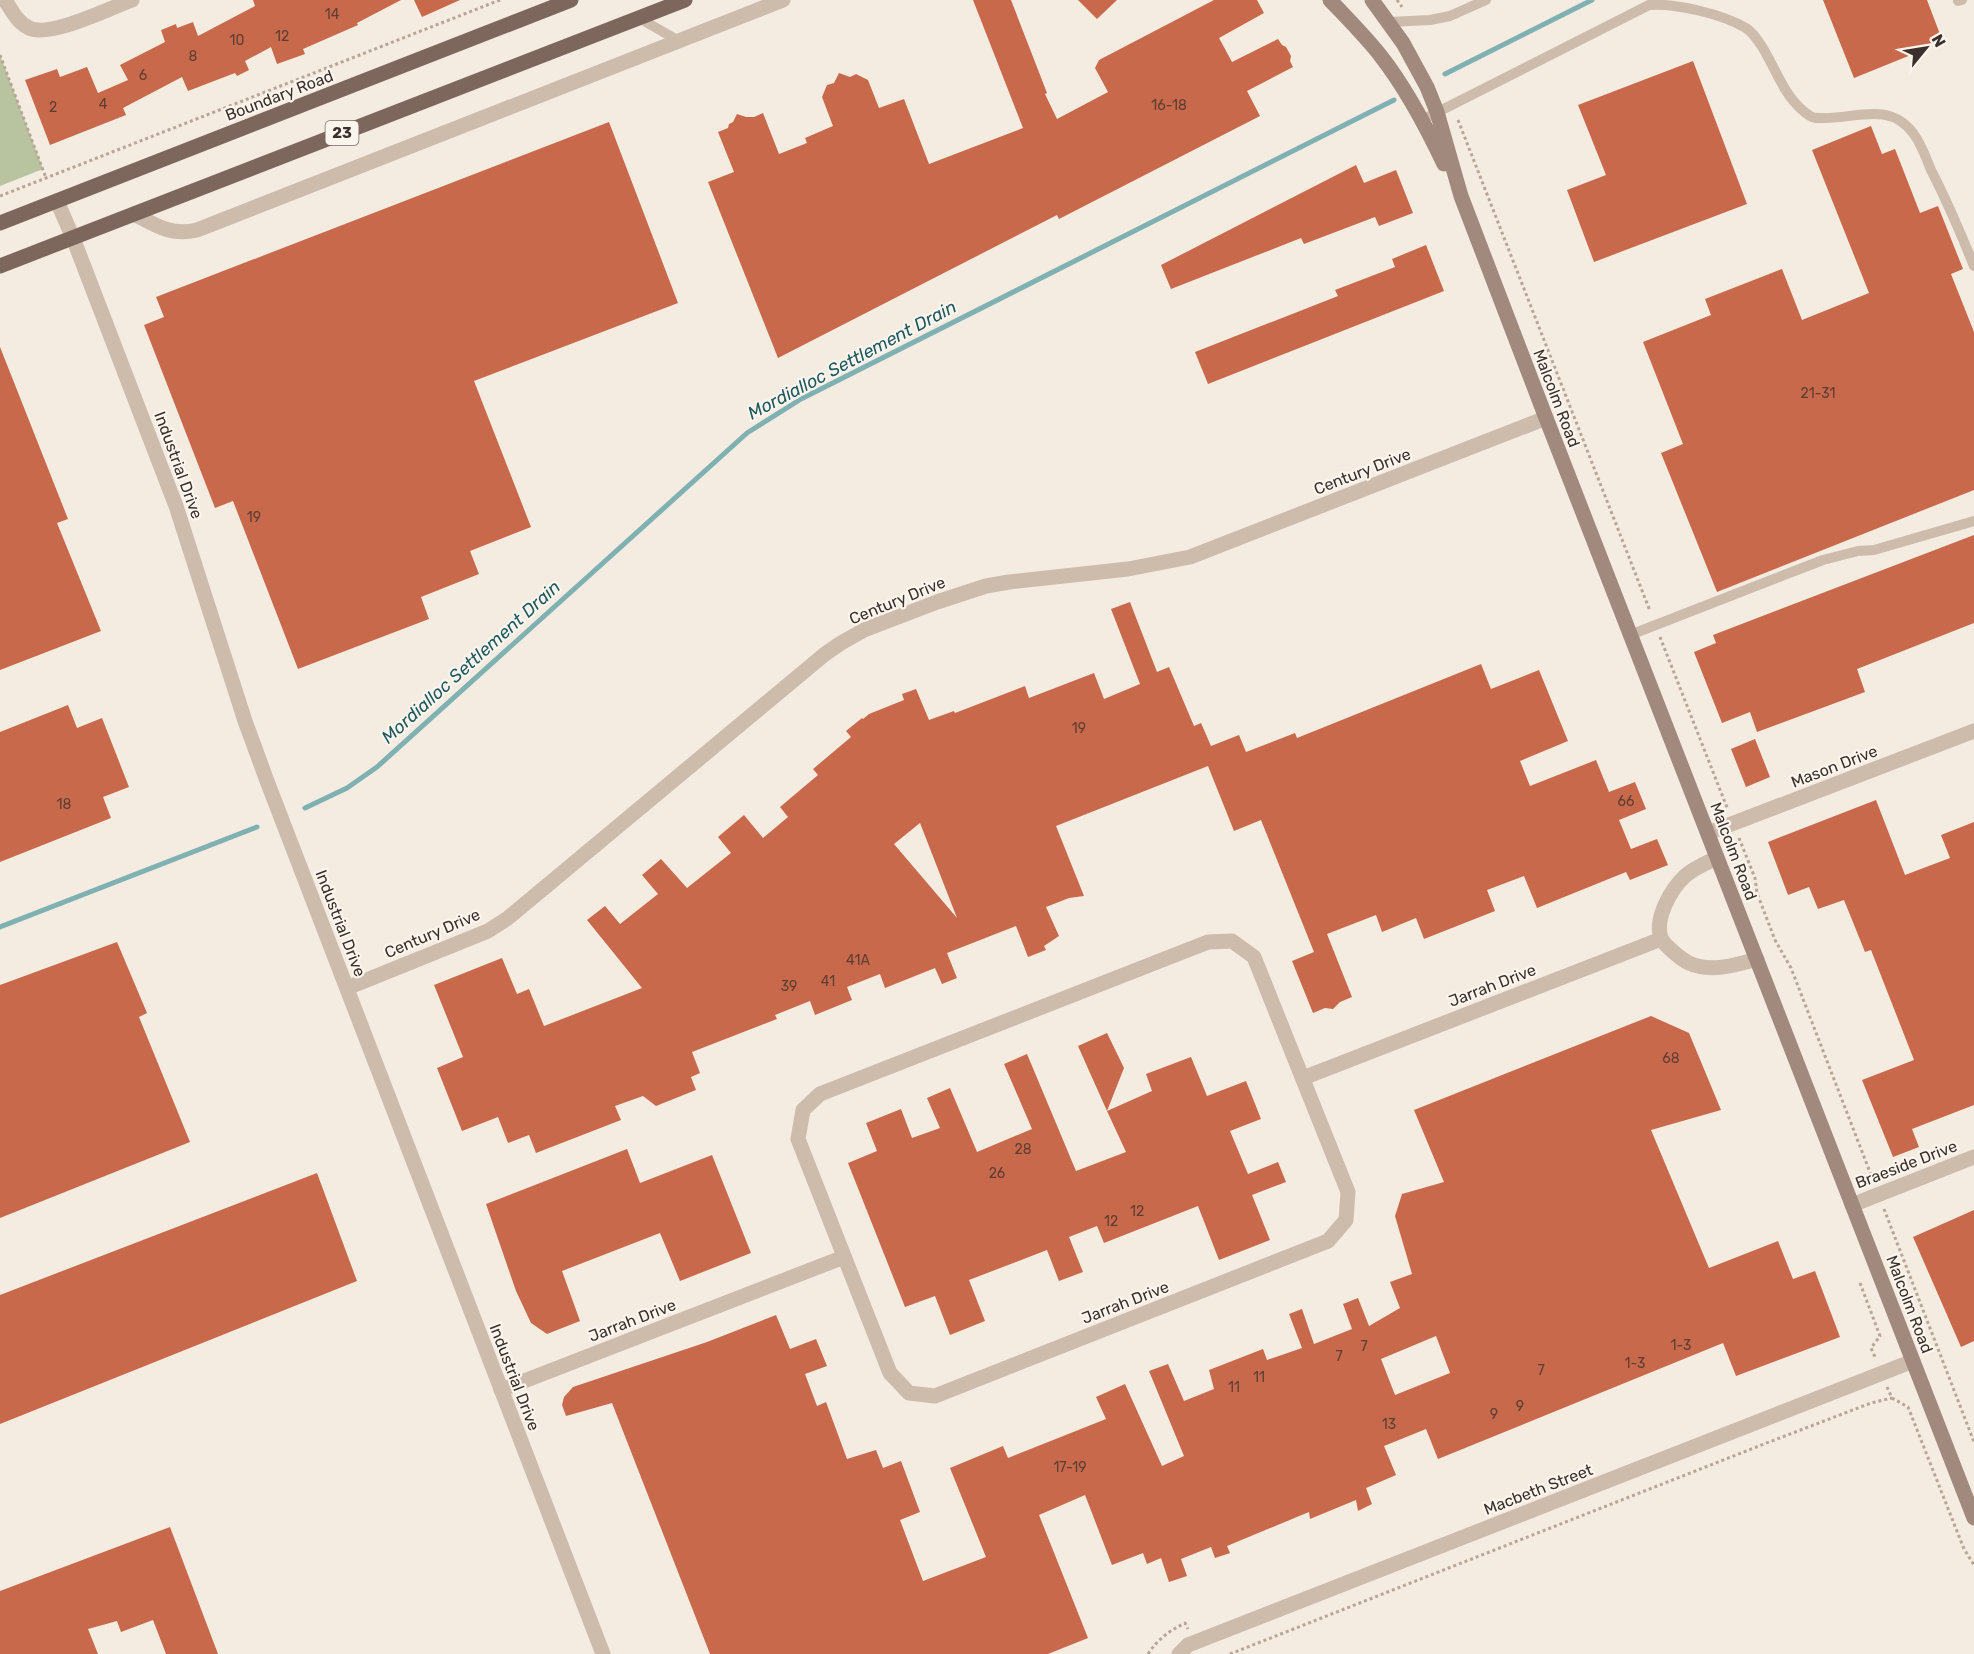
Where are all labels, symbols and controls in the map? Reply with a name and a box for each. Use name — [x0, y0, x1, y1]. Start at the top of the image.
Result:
house number: 14 — [325, 6, 340, 23]
north arrow — [1896, 18, 1956, 78]
house number: 12 — [275, 28, 289, 45]
text: N — [1927, 31, 1950, 50]
house number: 10 — [230, 32, 245, 49]
house number: 8 — [189, 48, 198, 65]
street label: Boundary Road — [223, 66, 336, 125]
house number: 6 — [139, 67, 147, 84]
house number: 4 — [99, 96, 108, 113]
house number: 16-18 — [1151, 97, 1187, 114]
house number: 2 — [49, 99, 57, 116]
road number: 23 — [326, 121, 358, 145]
water label: Mordialloc Settlement Drain — [744, 296, 960, 424]
street label: Malcolm Road — [1529, 347, 1584, 450]
house number: 21-31 — [1801, 385, 1835, 402]
street label: Industrial Drive — [150, 409, 207, 521]
street label: Century Drive — [1311, 444, 1413, 499]
house number: 19 — [247, 509, 261, 526]
street label: Century Drive — [846, 573, 948, 628]
water label: Mordialloc Settlement Drain — [377, 576, 565, 748]
house number: 19 — [1072, 720, 1086, 737]
street label: Mason Drive — [1788, 741, 1880, 792]
house number: 66 — [1618, 793, 1634, 810]
house number: 18 — [57, 796, 72, 813]
street label: Malcolm Road — [1706, 800, 1761, 903]
street label: Industrial Drive — [311, 867, 370, 979]
street label: Century Drive — [382, 905, 483, 962]
house number: 41A — [846, 952, 871, 969]
street label: Jarrah Drive — [1446, 960, 1539, 1011]
house number: 41 — [821, 973, 835, 990]
house number: 39 — [781, 978, 797, 995]
house number: 68 — [1662, 1050, 1680, 1067]
street label: Braeside Drive — [1853, 1136, 1960, 1193]
house number: 28 — [1014, 1141, 1032, 1158]
house number: 26 — [989, 1165, 1005, 1182]
house number: 12 — [1130, 1203, 1144, 1220]
house number: 12 — [1104, 1213, 1118, 1230]
street label: Malcolm Road — [1882, 1253, 1937, 1356]
street label: Jarrah Drive — [1079, 1277, 1172, 1328]
street label: Jarrah Drive — [586, 1295, 679, 1346]
street label: Industrial Drive — [485, 1321, 544, 1433]
house number: 1-3 — [1671, 1337, 1691, 1354]
house number: 7 — [1360, 1338, 1368, 1355]
house number: 7 — [1335, 1348, 1343, 1365]
house number: 1-3 — [1625, 1355, 1645, 1372]
house number: 7 — [1537, 1362, 1545, 1379]
house number: 11 — [1253, 1369, 1265, 1386]
house number: 11 — [1228, 1379, 1240, 1396]
house number: 9 — [1516, 1398, 1524, 1415]
house number: 9 — [1490, 1406, 1498, 1423]
house number: 13 — [1382, 1416, 1396, 1433]
house number: 17-19 — [1053, 1459, 1087, 1476]
street label: Macbeth Street — [1481, 1460, 1595, 1519]

